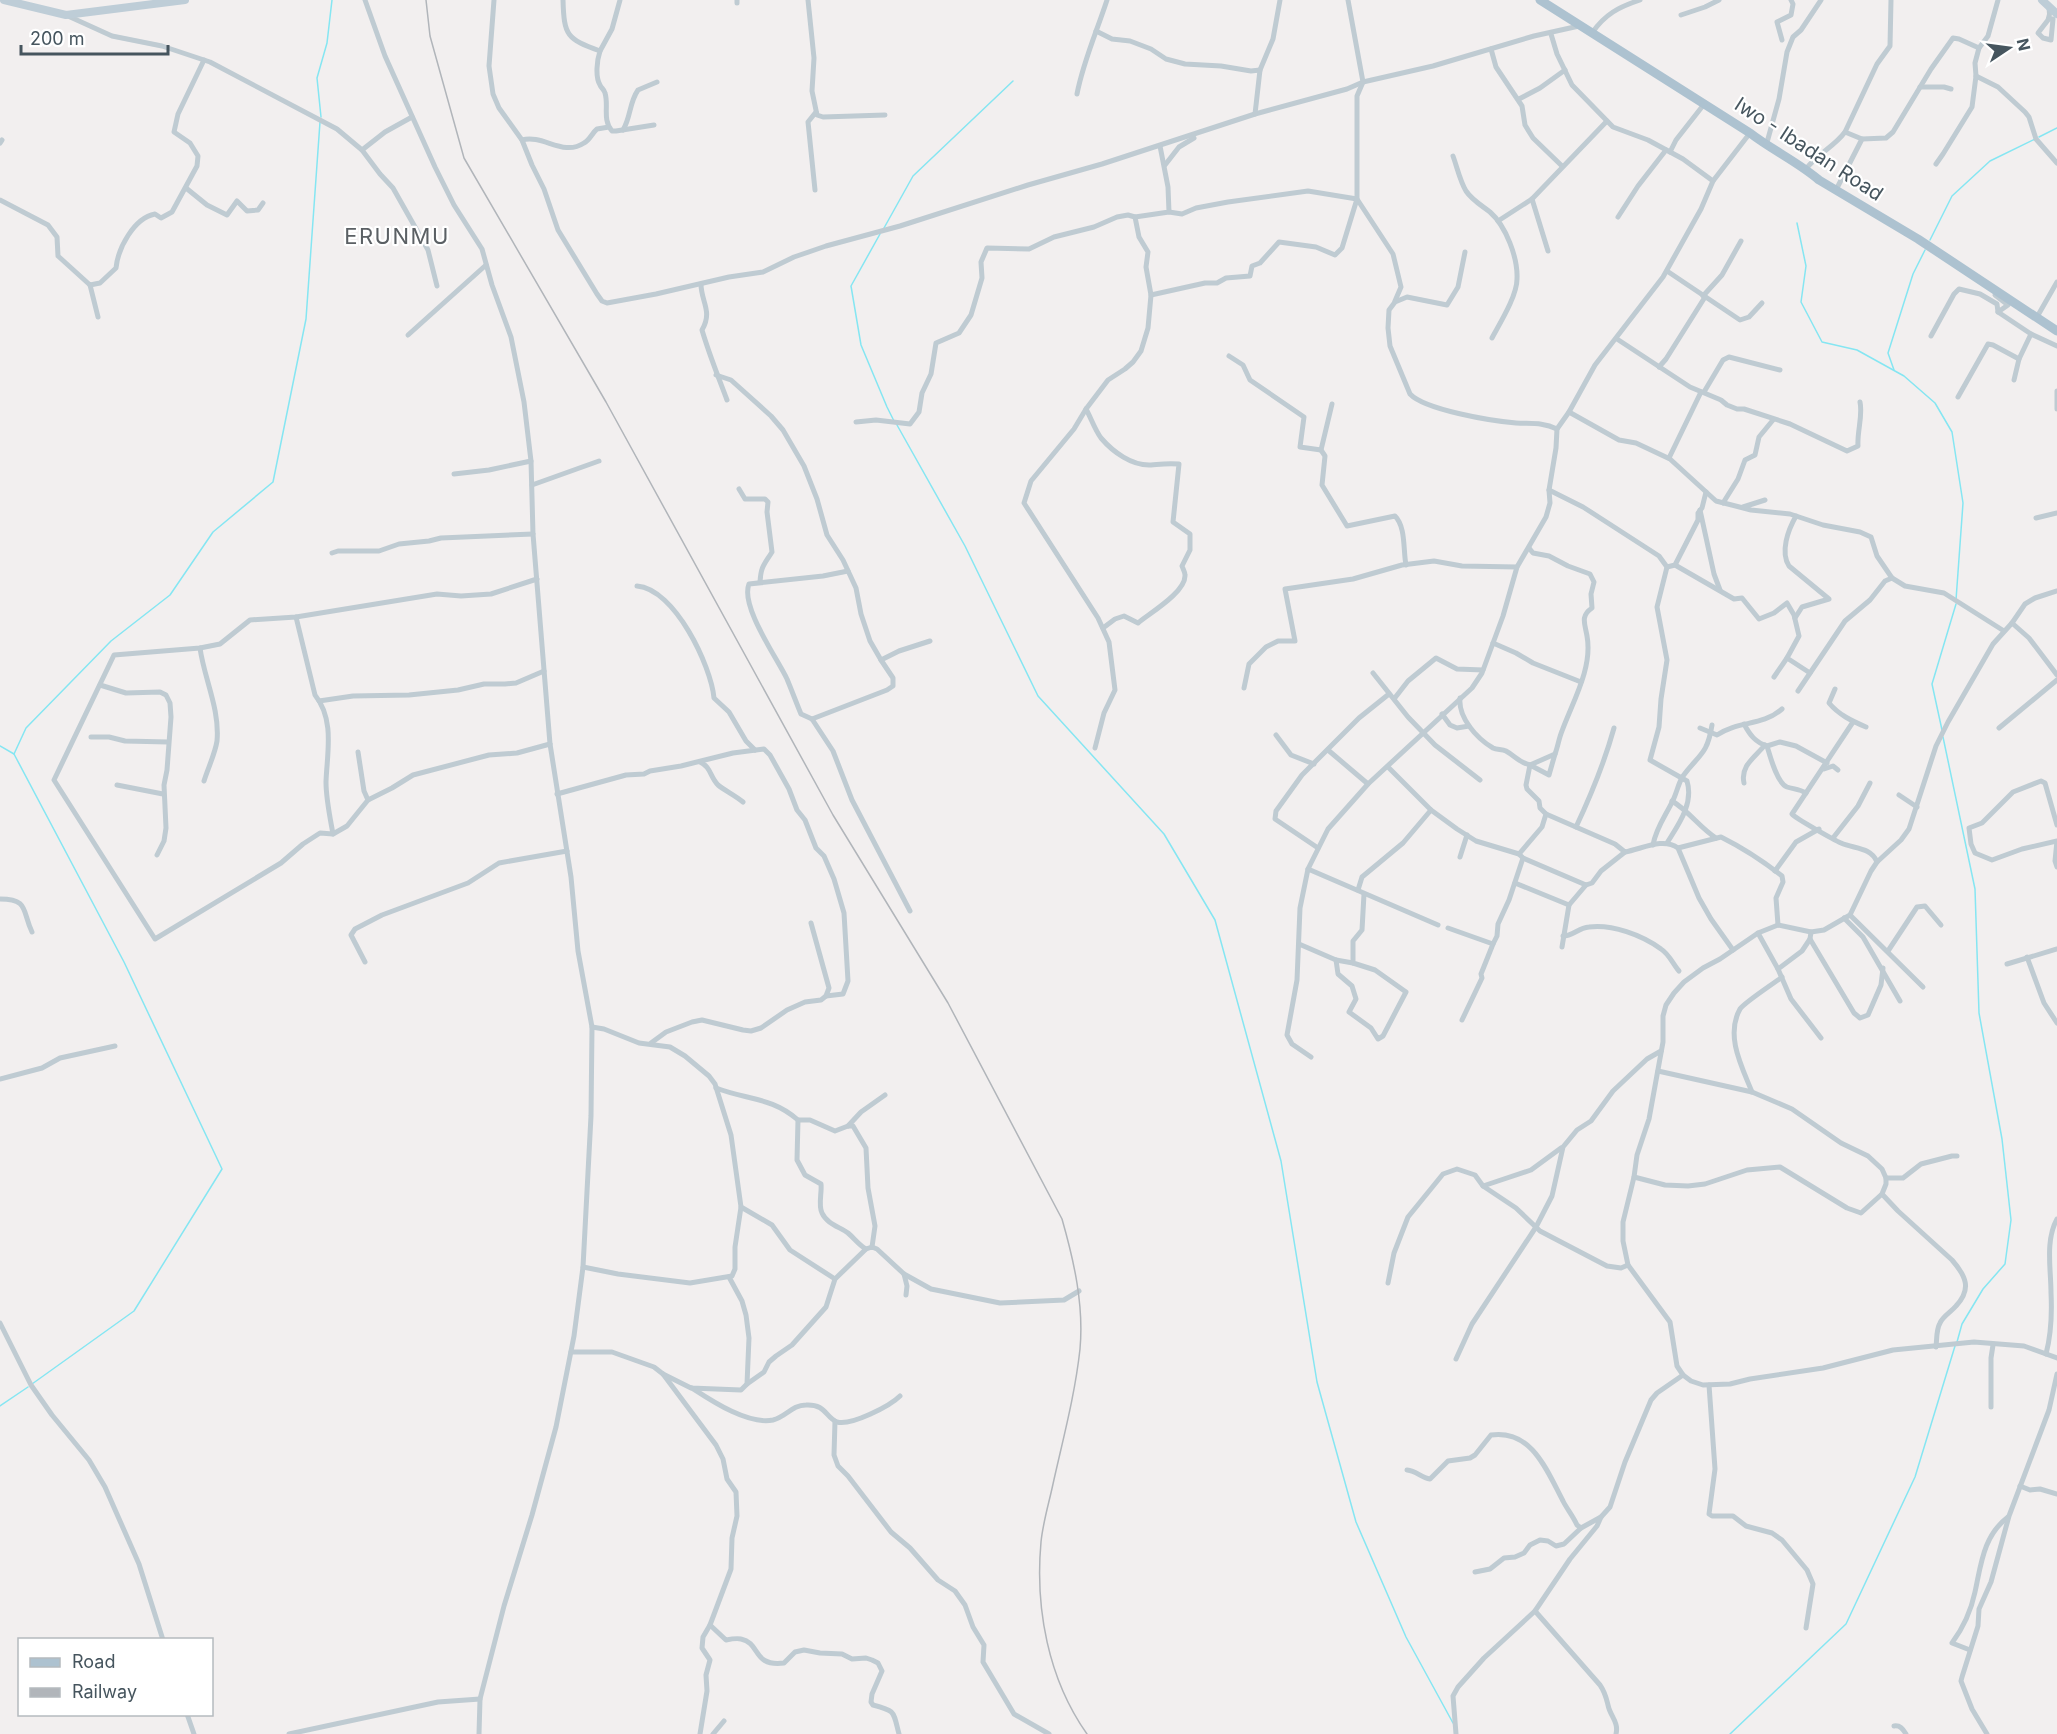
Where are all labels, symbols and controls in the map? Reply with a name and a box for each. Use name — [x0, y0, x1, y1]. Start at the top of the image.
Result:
scale bar — [21, 18, 168, 56]
north arrow — [1979, 18, 2039, 78]
text: 200 m — [30, 28, 85, 49]
text: N — [2012, 36, 2035, 53]
street label: Iwo - Ibadan Road — [1730, 92, 1888, 206]
district label: ERUNMU — [344, 223, 450, 249]
legend — [18, 1638, 213, 1716]
text: Road — [72, 1651, 115, 1672]
text: Railway — [72, 1681, 137, 1702]

